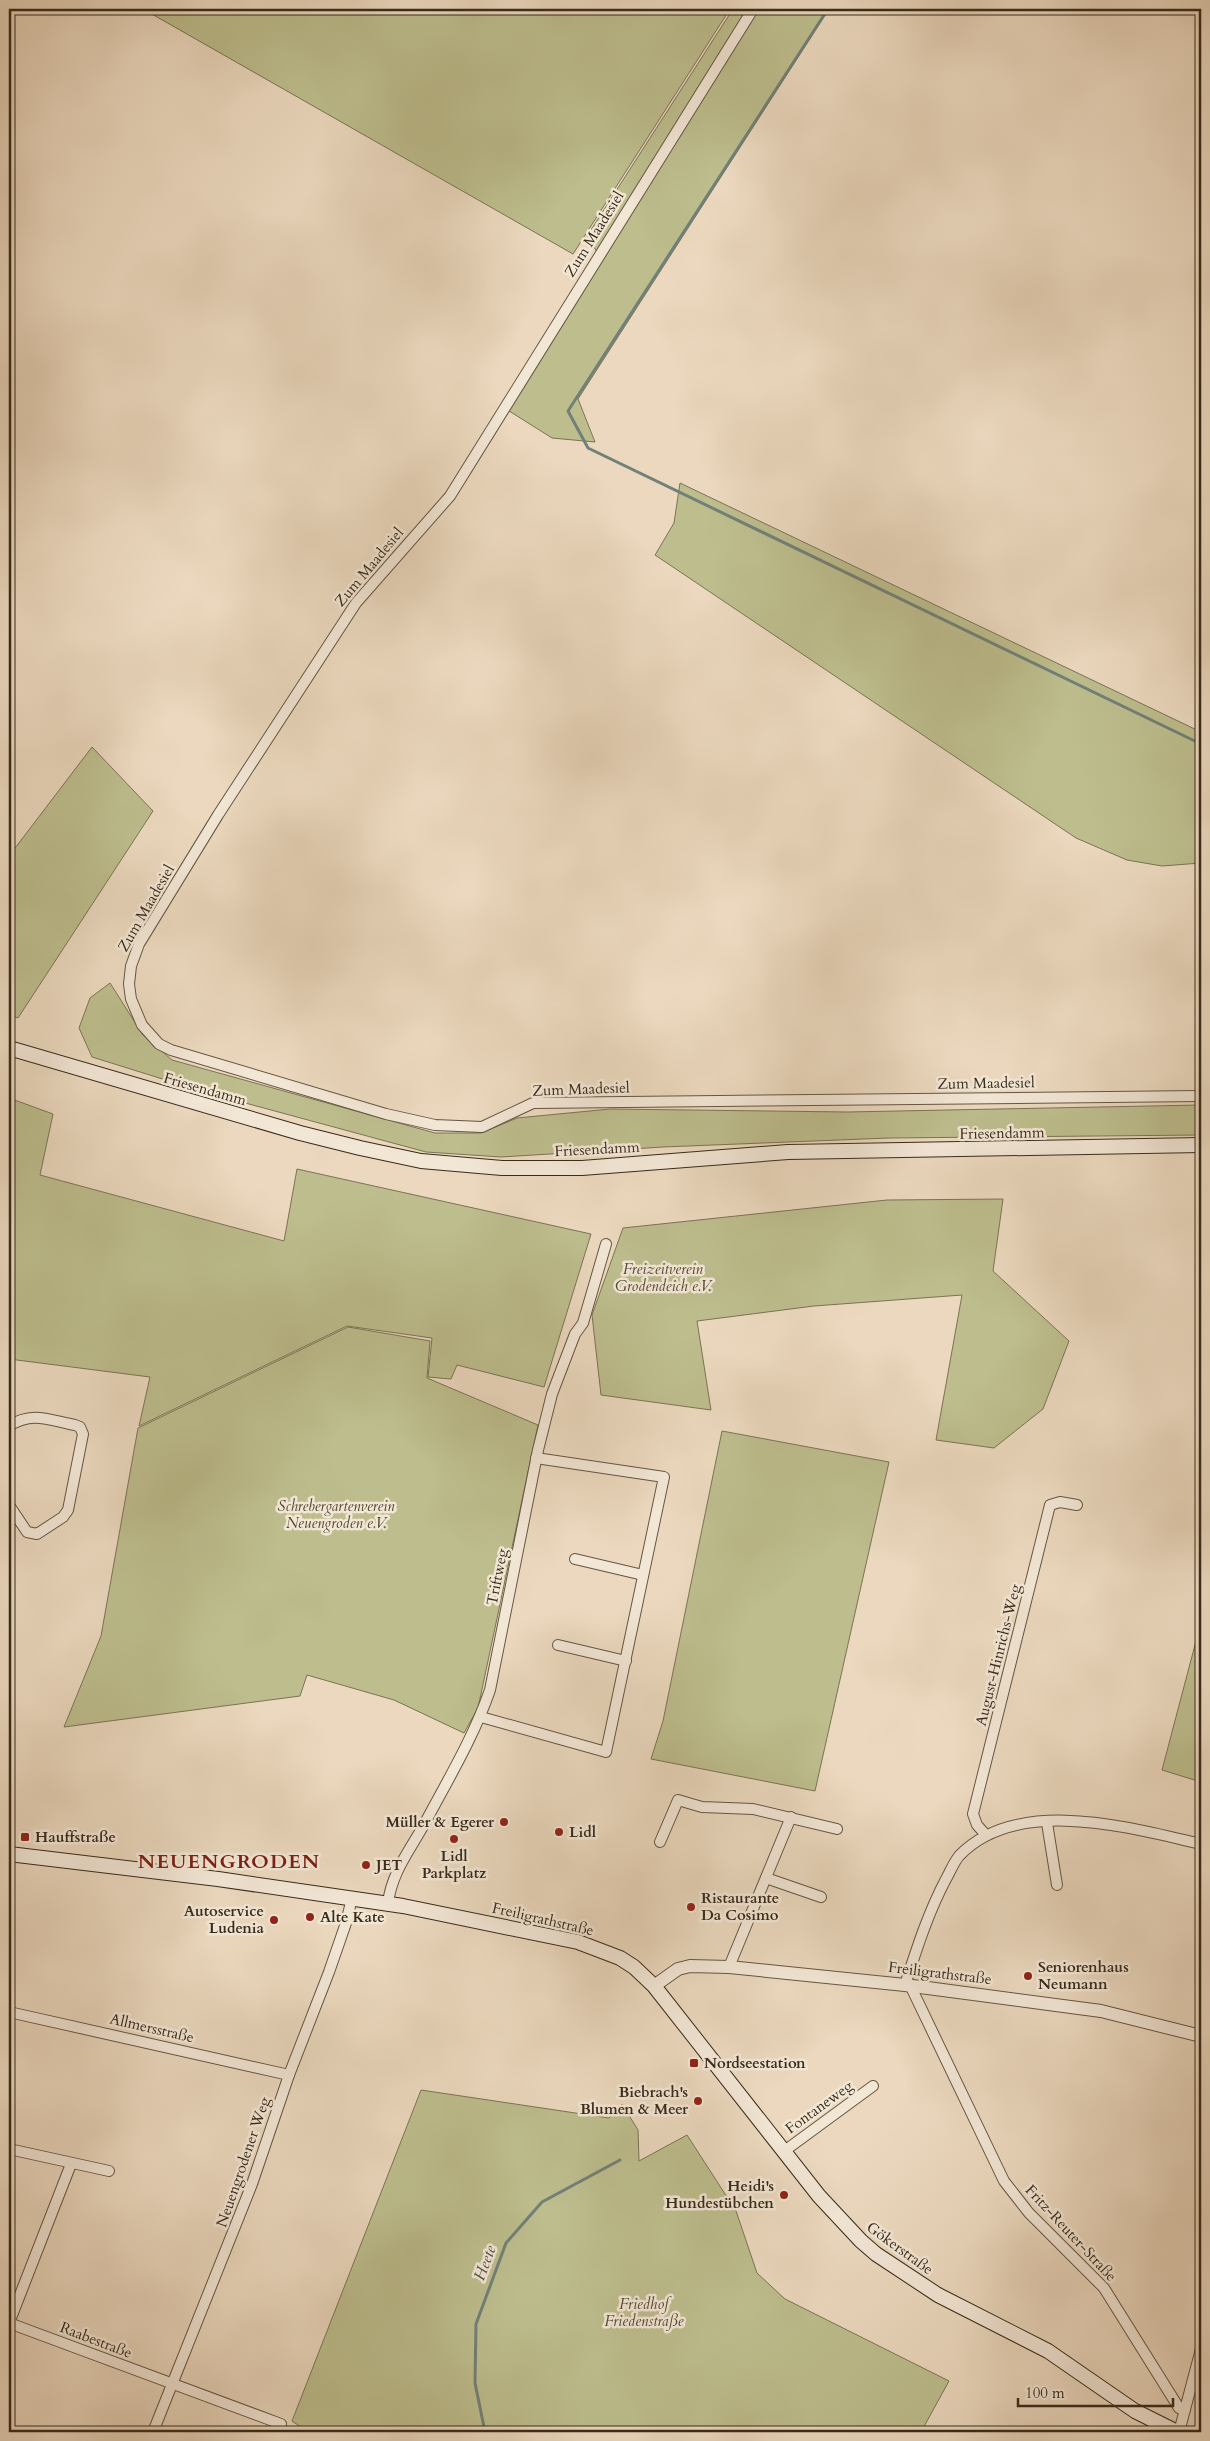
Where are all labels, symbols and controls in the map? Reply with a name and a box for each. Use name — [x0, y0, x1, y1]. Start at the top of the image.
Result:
street label: Zum Maadesiel — [560, 187, 628, 281]
street label: Zum Maadesiel — [330, 523, 408, 611]
street label: Zum Maadesiel — [113, 861, 179, 955]
street label: Friesendamm — [161, 1068, 249, 1110]
street label: Zum Maadesiel — [937, 1072, 1035, 1094]
street label: Zum Maadesiel — [532, 1077, 630, 1101]
street label: Friesendamm — [959, 1122, 1045, 1144]
street label: Friesendamm — [554, 1137, 640, 1161]
park label: Freizeitverein Grodendeich e.V. — [615, 1259, 713, 1296]
park label: Schrebergartenverein Neuengroden e.V. — [277, 1496, 395, 1533]
street label: Triftweg — [482, 1546, 512, 1607]
street label: August-Hinrichs-Weg — [971, 1581, 1025, 1728]
place label: Müller & Egerer — [385, 1812, 495, 1832]
marker: Müller & Egerer — [498, 1816, 510, 1828]
place label: Lidl — [569, 1822, 597, 1842]
marker: Lidl — [553, 1826, 565, 1838]
place label: Hauffstraße — [35, 1827, 116, 1847]
marker: Hauffstraße — [19, 1831, 31, 1843]
marker: Lidl Parkplatz — [448, 1833, 460, 1845]
place label: Lidl Parkplatz — [422, 1846, 487, 1883]
district label: NEUENGRODEN — [138, 1848, 320, 1875]
place label: JET — [374, 1855, 402, 1875]
marker: JET — [360, 1859, 372, 1871]
place label: Ristaurante Da Cosimo — [701, 1888, 779, 1925]
street label: Freiligrathstraße — [490, 1898, 596, 1940]
place label: Autoservice Ludenia — [184, 1901, 265, 1938]
marker: Ristaurante Da Cosimo — [685, 1901, 697, 1913]
place label: Alte Kate — [320, 1907, 385, 1927]
marker: Alte Kate — [304, 1911, 316, 1923]
marker: Autoservice Ludenia — [268, 1914, 280, 1926]
street label: Freiligrathstraße — [887, 1957, 993, 1989]
place label: Seniorenhaus Neumann — [1038, 1957, 1129, 1994]
marker: Seniorenhaus Neumann — [1022, 1970, 1034, 1982]
street label: Allmersstraße — [108, 2009, 196, 2047]
place label: Nordseestation — [704, 2053, 806, 2073]
marker: Nordseestation — [688, 2057, 700, 2069]
street label: Fontaneweg — [781, 2075, 857, 2138]
place label: Biebrach's Blumen & Meer — [580, 2082, 689, 2119]
street label: Neuengrodener Weg — [211, 2094, 275, 2230]
marker: Biebrach's Blumen & Meer — [692, 2095, 704, 2107]
place label: Heidi's Hundestübchen — [665, 2176, 774, 2213]
street label: Fritz-Reuter-Straße — [1021, 2180, 1121, 2286]
marker: Heidi's Hundestübchen — [778, 2189, 790, 2201]
street label: Gökerstraße — [863, 2217, 937, 2279]
water label: Heete — [469, 2242, 502, 2284]
park label: Friedhof Friedenstraße — [604, 2294, 684, 2331]
street label: Raabestraße — [57, 2317, 135, 2363]
scale bar — [1018, 2376, 1172, 2408]
text: 100 m — [1025, 2383, 1065, 2403]

